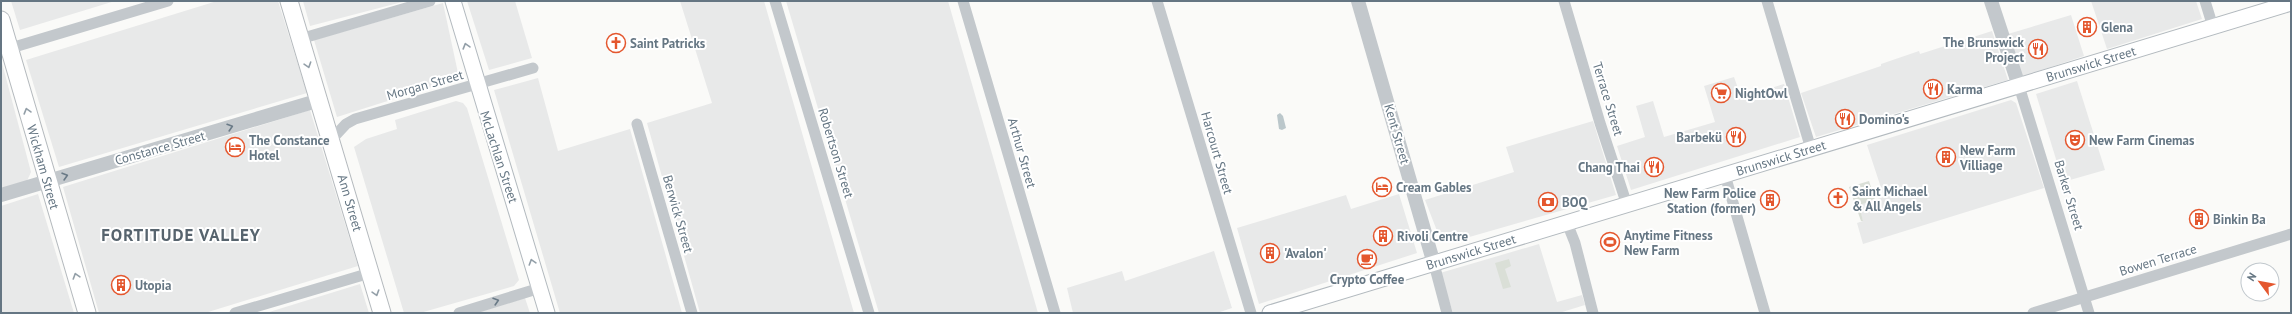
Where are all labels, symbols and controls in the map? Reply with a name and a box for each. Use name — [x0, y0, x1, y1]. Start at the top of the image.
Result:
building icon: Glena — [2076, 16, 2098, 38]
place label: Glena — [2101, 19, 2133, 36]
church icon: Saint Patricks — [605, 32, 627, 54]
place label: The Brunswick Project — [1943, 34, 2025, 66]
place label: Saint Patricks — [630, 35, 706, 52]
restaurant icon: The Brunswick Project — [2027, 38, 2049, 60]
street label: Brunswick Street — [2044, 42, 2139, 86]
one-way arrow — [462, 43, 471, 50]
street label: Terrace Street — [1589, 60, 1627, 139]
one-way arrow — [304, 61, 312, 68]
street label: Morgan Street — [385, 66, 466, 104]
restaurant icon: Karma — [1922, 78, 1944, 100]
place label: Karma — [1947, 81, 1983, 98]
supermarket icon: NightOwl — [1710, 82, 1732, 104]
place label: NightOwl — [1735, 85, 1788, 102]
street label: Kent Street — [1380, 102, 1414, 167]
street label: Robertson Street — [814, 106, 858, 201]
one-way arrow — [23, 108, 32, 115]
restaurant icon: Domino's — [1834, 108, 1856, 130]
street label: McLachlan Street — [476, 109, 522, 206]
street label: Harcourt Street — [1197, 110, 1237, 197]
place label: Domino's — [1859, 111, 1910, 128]
street label: Arthur Street — [1004, 116, 1040, 191]
street label: Wickham Street — [23, 123, 63, 212]
one-way arrow — [226, 124, 233, 132]
restaurant icon: Barbekü — [1725, 126, 1747, 148]
street label: Constance Street — [113, 127, 208, 169]
place label: Barbekü — [1676, 129, 1722, 146]
theatre icon: New Farm Cinemas — [2064, 129, 2086, 151]
place label: The Constance Hotel — [249, 132, 330, 164]
place label: New Farm Cinemas — [2089, 132, 2195, 149]
hotel icon: The Constance Hotel — [224, 136, 246, 158]
street label: Brunswick Street — [1734, 136, 1829, 180]
place label: New Farm Villiage — [1959, 142, 2016, 174]
building icon: New Farm Villiage — [1935, 146, 1957, 168]
restaurant icon: Chang Thai — [1643, 156, 1665, 178]
street label: Barker Street — [2050, 158, 2088, 233]
place label: Chang Thai — [1578, 159, 1640, 176]
one-way arrow — [61, 172, 68, 181]
street label: Ann Street — [334, 173, 366, 234]
street label: Berwick Street — [659, 173, 697, 255]
hotel icon: Cream Gables — [1371, 176, 1393, 198]
place label: Cream Gables — [1396, 179, 1472, 196]
place label: Saint Michael & All Angels — [1852, 183, 1927, 215]
place label: New Farm Police Station (former) — [1664, 185, 1756, 217]
church icon: Saint Michael & All Angels — [1827, 187, 1849, 209]
building icon: New Farm Police Station (former) — [1759, 189, 1781, 211]
bank icon: BOQ — [1537, 191, 1559, 213]
place label: BOQ — [1562, 194, 1588, 211]
building icon: Binkin Ba — [2188, 208, 2210, 230]
place label: Binkin Ba — [2213, 211, 2266, 228]
district label: FORTITUDE VALLEY — [101, 224, 261, 246]
building icon: Rivoli Centre — [1372, 225, 1394, 247]
place label: Anytime Fitness New Farm — [1624, 227, 1713, 259]
place label: Rivoli Centre — [1397, 228, 1468, 245]
street label: Brunswick Street — [1424, 230, 1519, 274]
sports icon: Anytime Fitness New Farm — [1599, 231, 1621, 253]
street label: Bowen Terrace — [2117, 240, 2199, 280]
building icon: 'Avalon' — [1259, 242, 1281, 264]
place label: 'Avalon' — [1284, 245, 1327, 262]
cafe icon: Crypto Coffee — [1356, 248, 1378, 270]
one-way arrow — [528, 259, 537, 266]
north arrow — [2240, 262, 2280, 302]
text: N — [2244, 270, 2259, 283]
place label: Crypto Coffee — [1330, 271, 1405, 288]
one-way arrow — [72, 272, 81, 279]
building icon: Utopia — [110, 274, 132, 296]
place label: Utopia — [135, 277, 172, 294]
one-way arrow — [371, 289, 380, 296]
one-way arrow — [492, 297, 499, 306]

